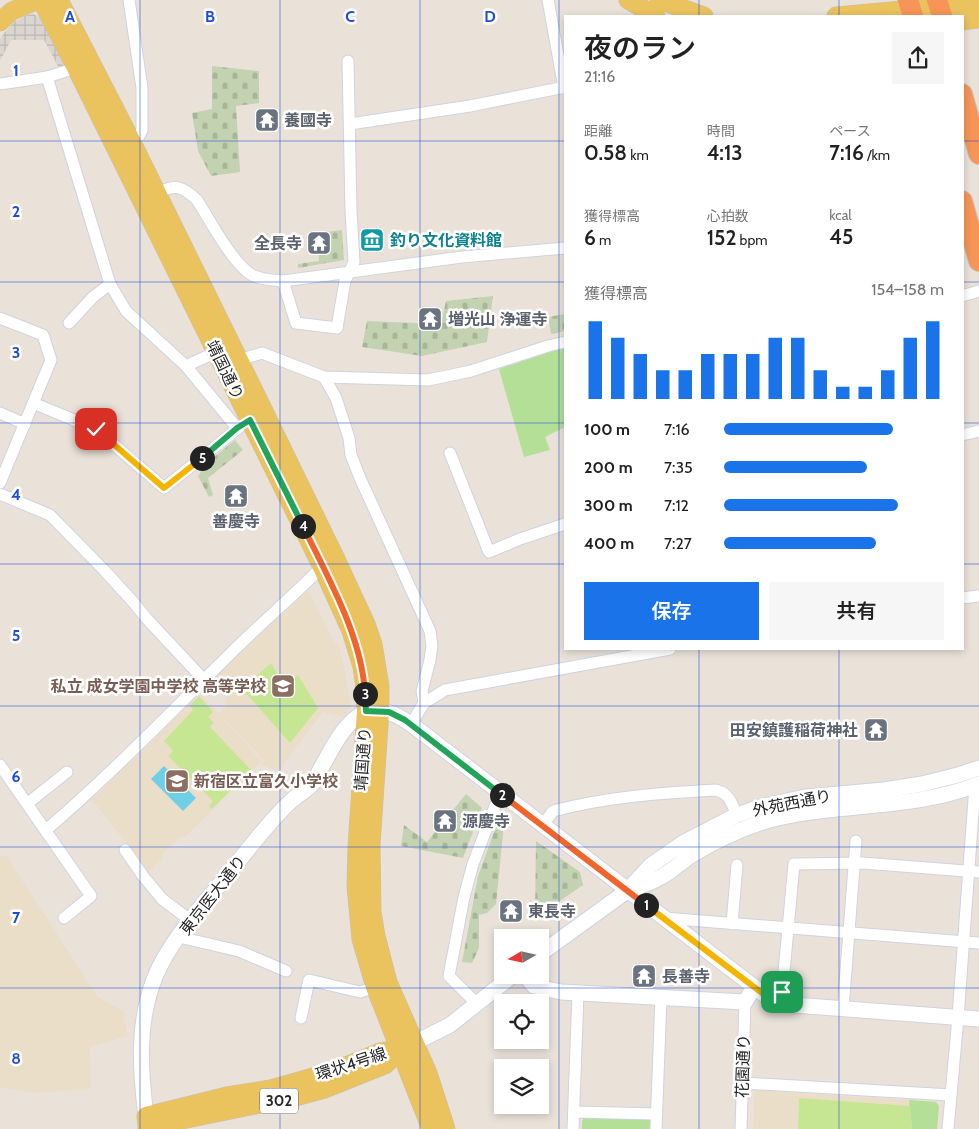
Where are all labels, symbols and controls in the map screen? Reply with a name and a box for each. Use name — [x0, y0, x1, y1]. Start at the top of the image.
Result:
text: A — [65, 7, 75, 26]
text: B — [205, 7, 215, 26]
text: C — [345, 7, 355, 26]
text: D — [484, 7, 496, 26]
text: 夜のラン — [584, 31, 696, 65]
button: share — [892, 32, 944, 84]
text: 1 — [13, 61, 19, 80]
text: 21:16 — [584, 67, 615, 86]
temple icon: 養國寺 — [254, 107, 280, 133]
place label: 養國寺 — [284, 111, 332, 130]
text: 距離 — [584, 122, 612, 140]
text: 時間 — [707, 122, 735, 140]
text: ペース — [829, 122, 871, 140]
text: 0.58 — [584, 140, 627, 165]
text: 4:13 — [707, 140, 743, 165]
text: 7:16 — [829, 140, 864, 165]
text: km — [627, 146, 649, 164]
text: /km — [864, 146, 890, 164]
text: 2 — [12, 202, 20, 221]
text: kcal — [829, 206, 852, 224]
text: 獲得標高 — [584, 207, 640, 225]
text: 心拍数 — [707, 207, 749, 225]
text: 45 — [829, 224, 853, 249]
text: 6 — [584, 225, 596, 250]
text: 152 — [707, 225, 736, 250]
museum icon: 釣り文化資料館 — [359, 227, 385, 253]
temple icon: 全長寺 — [306, 230, 332, 256]
place label: 釣り文化資料館 — [390, 231, 502, 250]
text: m — [596, 231, 611, 249]
text: bpm — [736, 231, 767, 249]
place label: 全長寺 — [254, 234, 302, 253]
text: 154–158 m — [871, 280, 944, 299]
text: 獲得標高 — [584, 284, 648, 303]
temple icon: 増光山 浄運寺 — [417, 306, 443, 332]
place label: 増光山 浄運寺 — [448, 310, 548, 329]
street label: 靖国通り — [202, 337, 248, 403]
text: 3 — [12, 343, 20, 362]
pin — [75, 408, 117, 450]
icon: check — [82, 415, 110, 443]
text: 100 m — [584, 420, 630, 439]
text: 7:16 — [664, 420, 690, 439]
pin: 5 — [190, 446, 214, 470]
text: 5 — [199, 449, 206, 467]
text: 200 m — [584, 458, 633, 477]
text: 7:35 — [664, 458, 693, 477]
temple icon: 善慶寺 — [223, 483, 249, 509]
text: 4 — [11, 485, 21, 504]
text: 300 m — [584, 496, 633, 515]
text: 7:12 — [664, 496, 689, 515]
place label: 善慶寺 — [212, 512, 260, 531]
pin: 4 — [290, 514, 316, 538]
text: 4 — [299, 517, 308, 535]
text: 400 m — [584, 534, 634, 553]
text: 7:27 — [664, 534, 692, 553]
button: 保存 — [584, 582, 759, 640]
button: 共有 — [769, 582, 944, 640]
text: 5 — [12, 626, 20, 645]
school or university icon: 私立 成女学園中学校 高等学校 — [270, 673, 296, 699]
place label: 私立 成女学園中学校 高等学校 — [51, 677, 266, 696]
pin: 3 — [352, 682, 378, 706]
text: 3 — [362, 685, 369, 703]
temple icon: 田安鎮護稲荷神社 — [863, 717, 889, 743]
place label: 田安鎮護稲荷神社 — [730, 721, 858, 740]
street label: 靖国通り — [351, 726, 375, 792]
text: 6 — [12, 767, 21, 786]
school or university icon: 新宿区立富久小学校 — [164, 768, 190, 794]
place label: 新宿区立富久小学校 — [194, 772, 338, 791]
pin: 2 — [490, 782, 514, 808]
text: 2 — [499, 786, 506, 804]
street label: 外苑西通り — [751, 786, 833, 820]
temple icon: 源慶寺 — [432, 808, 458, 834]
place label: 源慶寺 — [462, 812, 510, 831]
street label: 東京医大通り — [176, 851, 250, 939]
pin: 1 — [634, 892, 658, 918]
text: 1 — [644, 896, 649, 914]
temple icon: 東長寺 — [498, 898, 524, 924]
place label: 東長寺 — [528, 902, 576, 921]
text: 7 — [12, 908, 21, 927]
north arrow — [494, 929, 549, 984]
map controls — [494, 929, 549, 1114]
temple icon: 長善寺 — [631, 963, 657, 989]
place label: 長善寺 — [662, 967, 710, 986]
pin — [761, 971, 803, 1013]
icon: arrive — [768, 978, 796, 1006]
button: locate — [494, 994, 549, 1049]
street label: 花園通り — [732, 1034, 754, 1098]
street label: 環状4号線 — [313, 1044, 389, 1084]
text: 8 — [11, 1049, 21, 1068]
button: layers — [494, 1059, 549, 1114]
road number: 302 — [260, 1088, 298, 1114]

